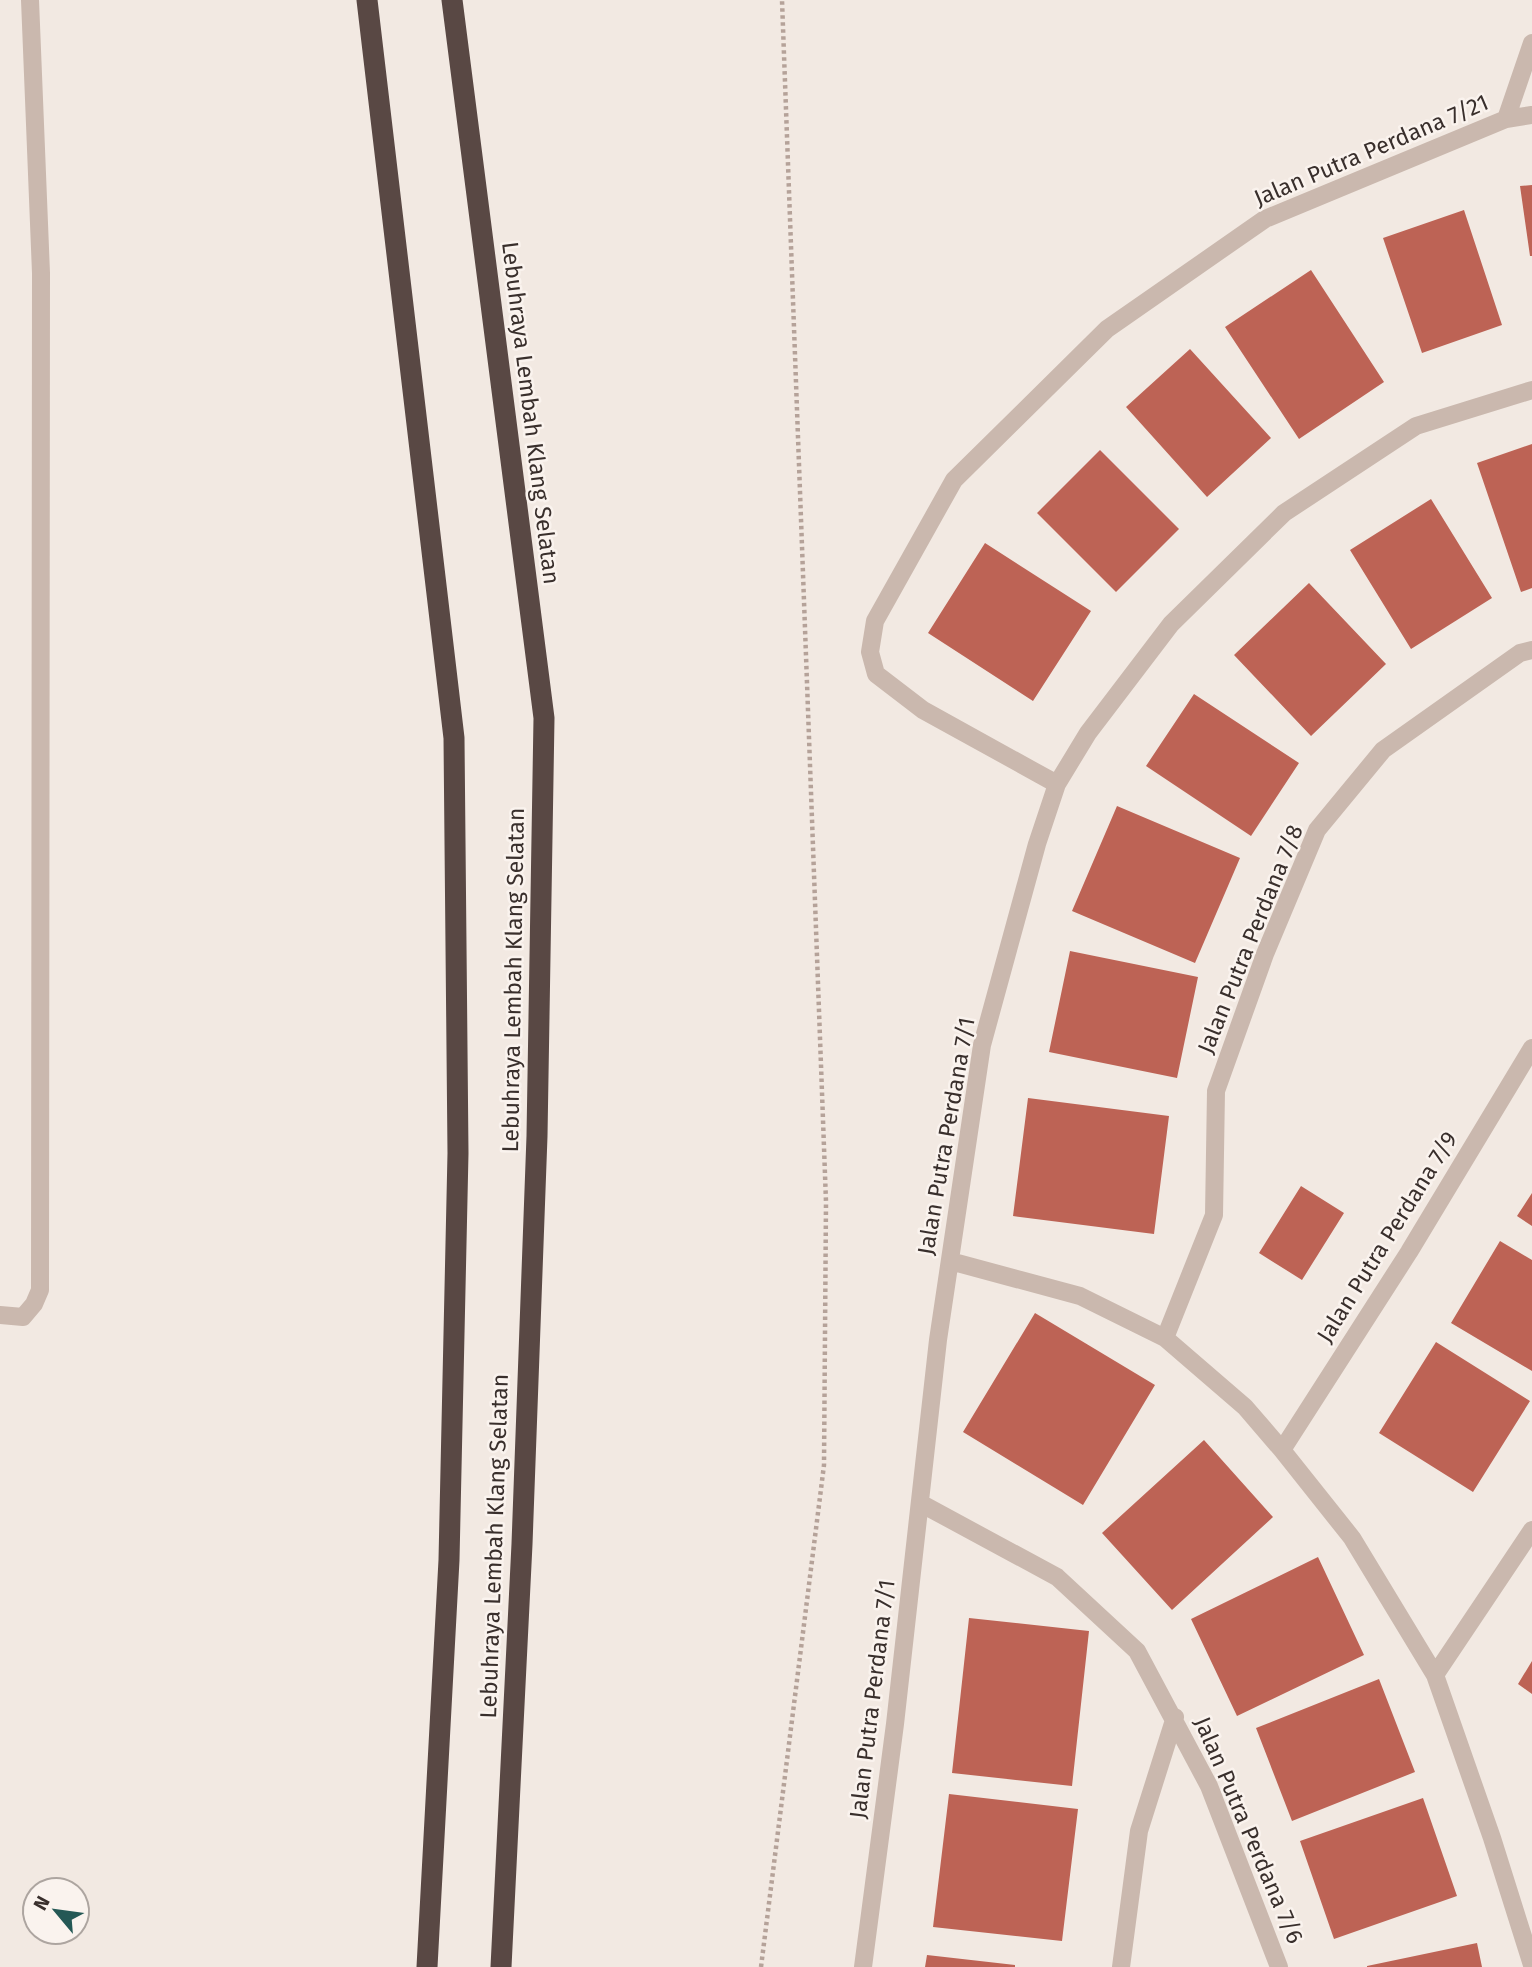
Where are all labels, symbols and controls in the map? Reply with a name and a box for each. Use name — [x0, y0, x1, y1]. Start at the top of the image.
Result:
street label: Jalan Putra Perdana 7/21 — [1250, 88, 1492, 212]
street label: Lebuhraya Lembah Klang Selatan — [496, 240, 566, 586]
street label: Lebuhraya Lembah Klang Selatan — [496, 807, 530, 1153]
street label: Jalan Putra Perdana 7/8 — [1191, 821, 1309, 1057]
street label: Jalan Putra Perdana 7/1 — [911, 1015, 981, 1257]
street label: Jalan Putra Perdana 7/9 — [1311, 1126, 1463, 1348]
street label: Lebuhraya Lembah Klang Selatan — [474, 1373, 514, 1719]
street label: Jalan Putra Perdana 7/1 — [843, 1578, 901, 1820]
street label: Jalan Putra Perdana 7/6 — [1189, 1712, 1309, 1948]
north arrow — [21, 1876, 91, 1946]
text: N — [28, 1892, 55, 1914]

